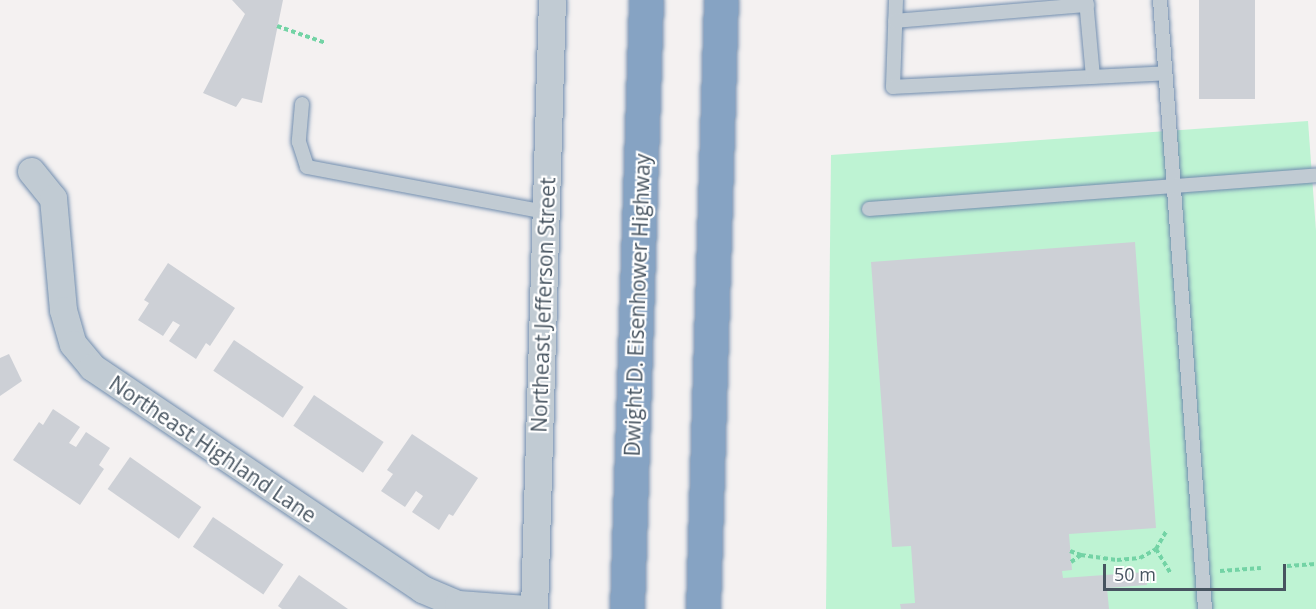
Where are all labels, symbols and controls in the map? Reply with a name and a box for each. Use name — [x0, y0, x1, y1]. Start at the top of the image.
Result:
street label: Dwight D. Eisenhower Highway — [619, 153, 655, 457]
street label: Northeast Jefferson Street — [526, 177, 560, 433]
street label: Northeast Highland Lane — [105, 370, 321, 528]
scale bar — [1106, 552, 1289, 590]
text: 50 m — [1114, 562, 1156, 586]

